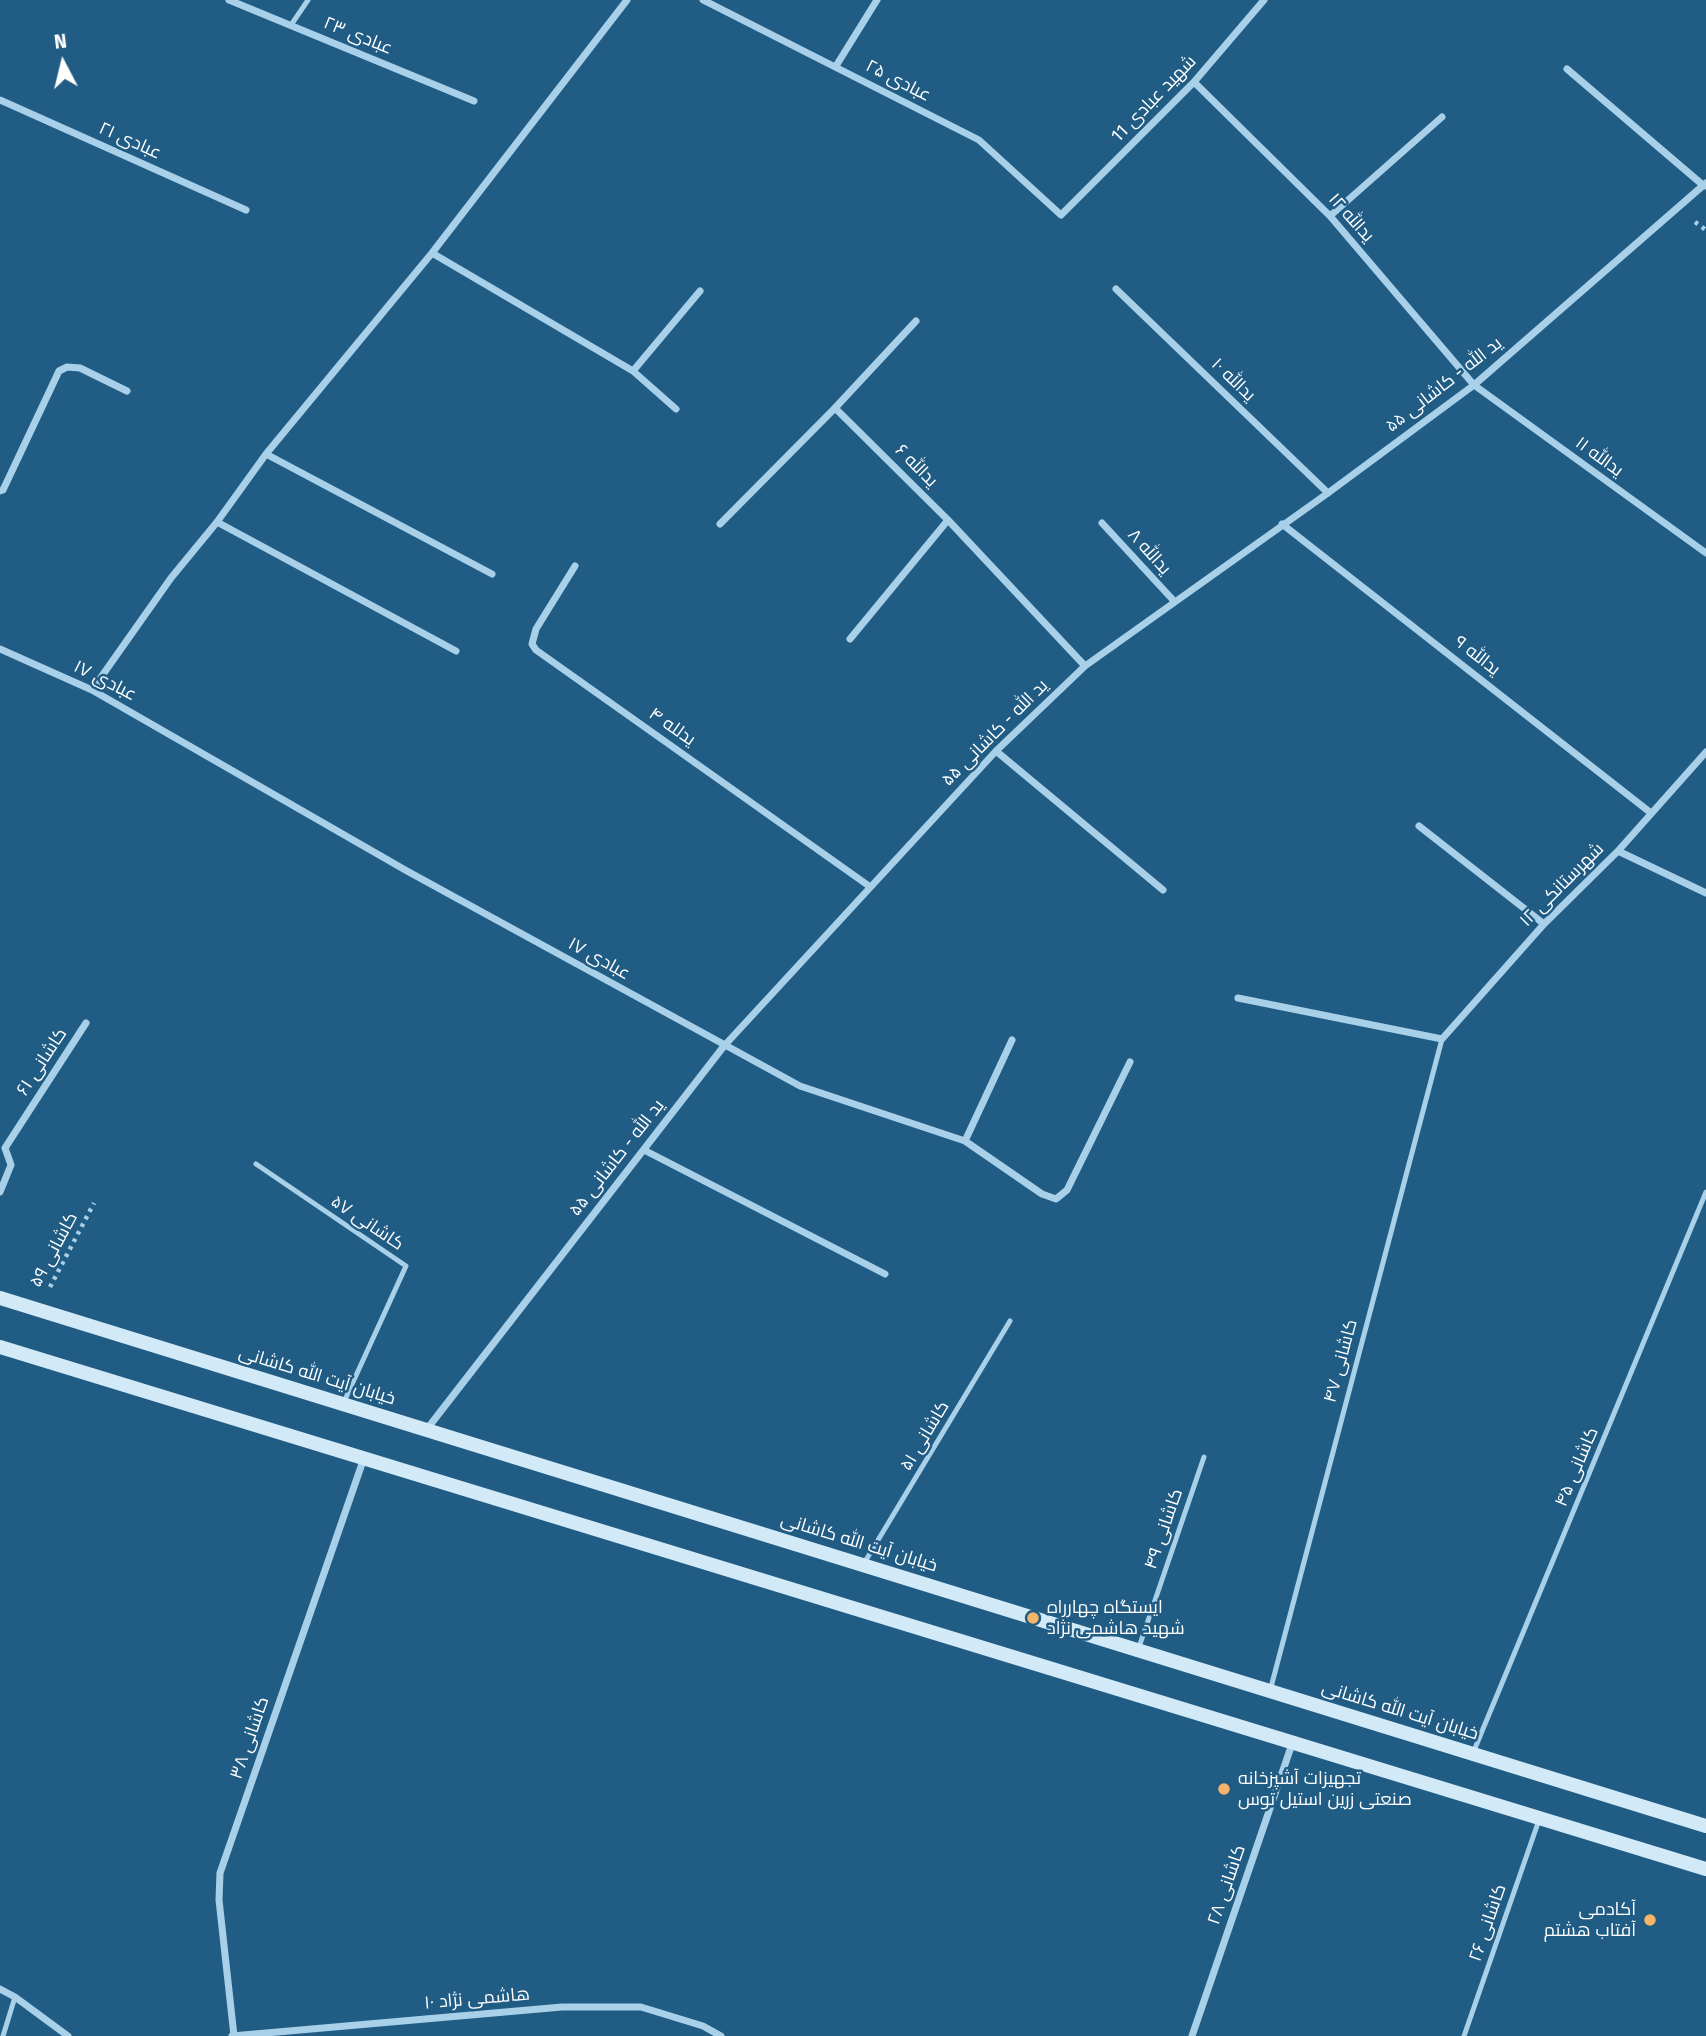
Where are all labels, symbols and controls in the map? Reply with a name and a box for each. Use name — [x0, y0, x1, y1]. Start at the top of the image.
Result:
street label: عبادی ۲۳ — [320, 12, 396, 60]
north arrow — [28, 28, 98, 98]
text: N — [53, 29, 68, 54]
street label: شهید عبادی 11 — [1107, 51, 1201, 147]
street label: عبادی ۲۵ — [862, 55, 934, 107]
street label: عبادی ۲۱ — [96, 118, 164, 164]
street label: یدالله ۱۲ — [1324, 189, 1378, 247]
street label: ید الله - کاشانی ۵۵ — [1382, 333, 1506, 437]
street label: یدالله ۱۰ — [1206, 354, 1260, 406]
street label: یدالله ۱۱ — [1571, 432, 1627, 482]
street label: یدالله ۶ — [890, 440, 942, 492]
street label: یدالله ۸ — [1123, 525, 1175, 579]
street label: یدالله ۹ — [1450, 631, 1504, 681]
street label: عبادی ۱۷ — [70, 656, 140, 706]
street label: ید الله - کاشانی ۵۵ — [937, 675, 1053, 791]
street label: یدلله ۴ — [644, 703, 700, 751]
street label: شهرستانکی ۱۲ — [1515, 838, 1609, 932]
street label: عبادی ۱۷ — [564, 933, 634, 985]
street label: کاشانی ۶۱ — [12, 1024, 72, 1100]
street label: ید الله - کاشانی ۵۵ — [565, 1096, 669, 1220]
street label: کاشانی ۵۷ — [326, 1191, 408, 1255]
street label: کاشانی ۵۹ — [25, 1209, 83, 1291]
street label: کاشانی ۴۷ — [1320, 1317, 1362, 1405]
street label: خیابان آیت الله کاشانی — [236, 1342, 398, 1410]
street label: کاشانی ۵۱ — [896, 1397, 954, 1475]
street label: کاشانی ۴۵ — [1551, 1424, 1603, 1510]
street label: کاشانی ۴۹ — [1140, 1486, 1188, 1572]
street label: خیابان آیت الله کاشانی — [778, 1509, 940, 1577]
place label: ایستگاه چهارراه شهید هاشمی نژاد — [1047, 1597, 1185, 1640]
marker: ایستگاه چهارراه شهید هاشمی نژاد — [1025, 1610, 1041, 1626]
street label: خیابان آیت الله کاشانی — [1319, 1677, 1481, 1745]
street label: کاشانی ۳۸ — [226, 1694, 274, 1782]
place label: تجهیزات آشپزخانه صنعتی زرین استیل توس — [1238, 1768, 1412, 1810]
marker: تجهیزات آشپزخانه صنعتی زرین استیل توس — [1216, 1781, 1232, 1797]
street label: کاشانی ۲۸ — [1203, 1842, 1251, 1928]
street label: کاشانی ۲۶ — [1465, 1882, 1511, 1964]
place label: آکادمی آفتاب هشتم — [1544, 1899, 1636, 1941]
marker: آکادمی آفتاب هشتم — [1642, 1912, 1658, 1928]
street label: هاشمی نژاد ۱۰ — [423, 1984, 531, 2014]

